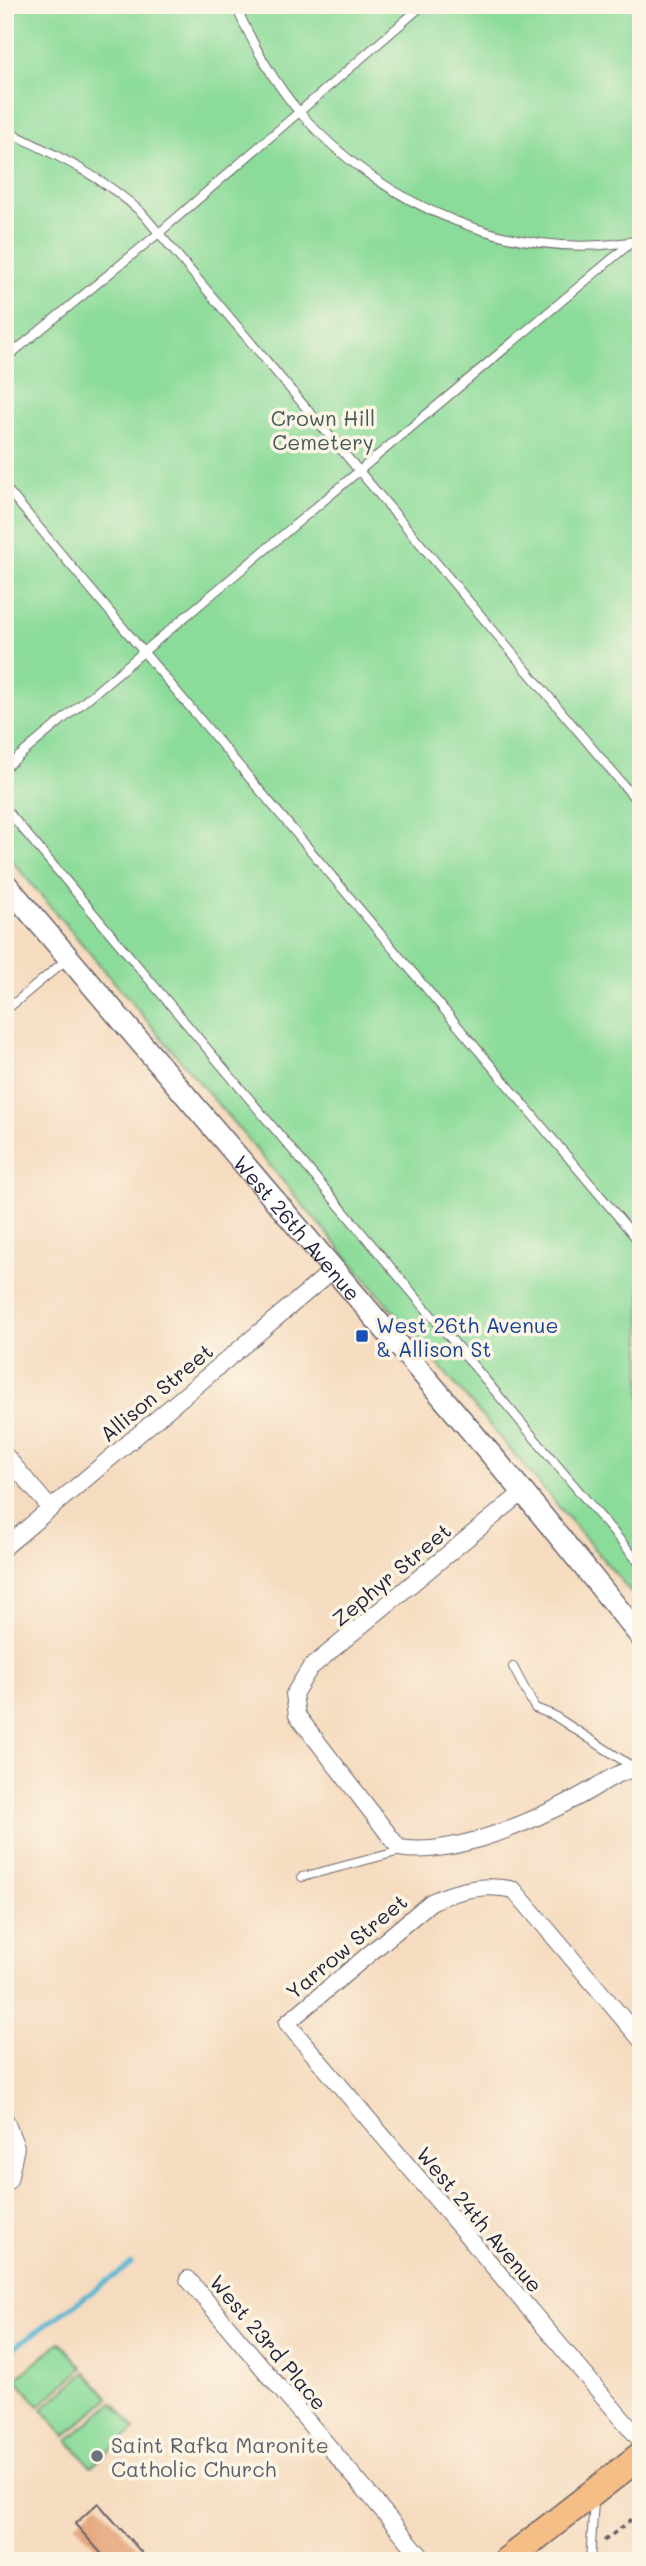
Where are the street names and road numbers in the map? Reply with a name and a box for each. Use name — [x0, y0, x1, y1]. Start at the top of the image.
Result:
street label: West 26th Avenue — [228, 1149, 367, 1306]
street label: Allison Street — [94, 1337, 218, 1447]
street label: Zephyr Street — [326, 1516, 456, 1632]
street label: Yarrow Street — [280, 1887, 412, 2005]
street label: West 24th Avenue — [411, 2141, 549, 2297]
street label: West 23rd Place — [204, 2269, 334, 2415]

